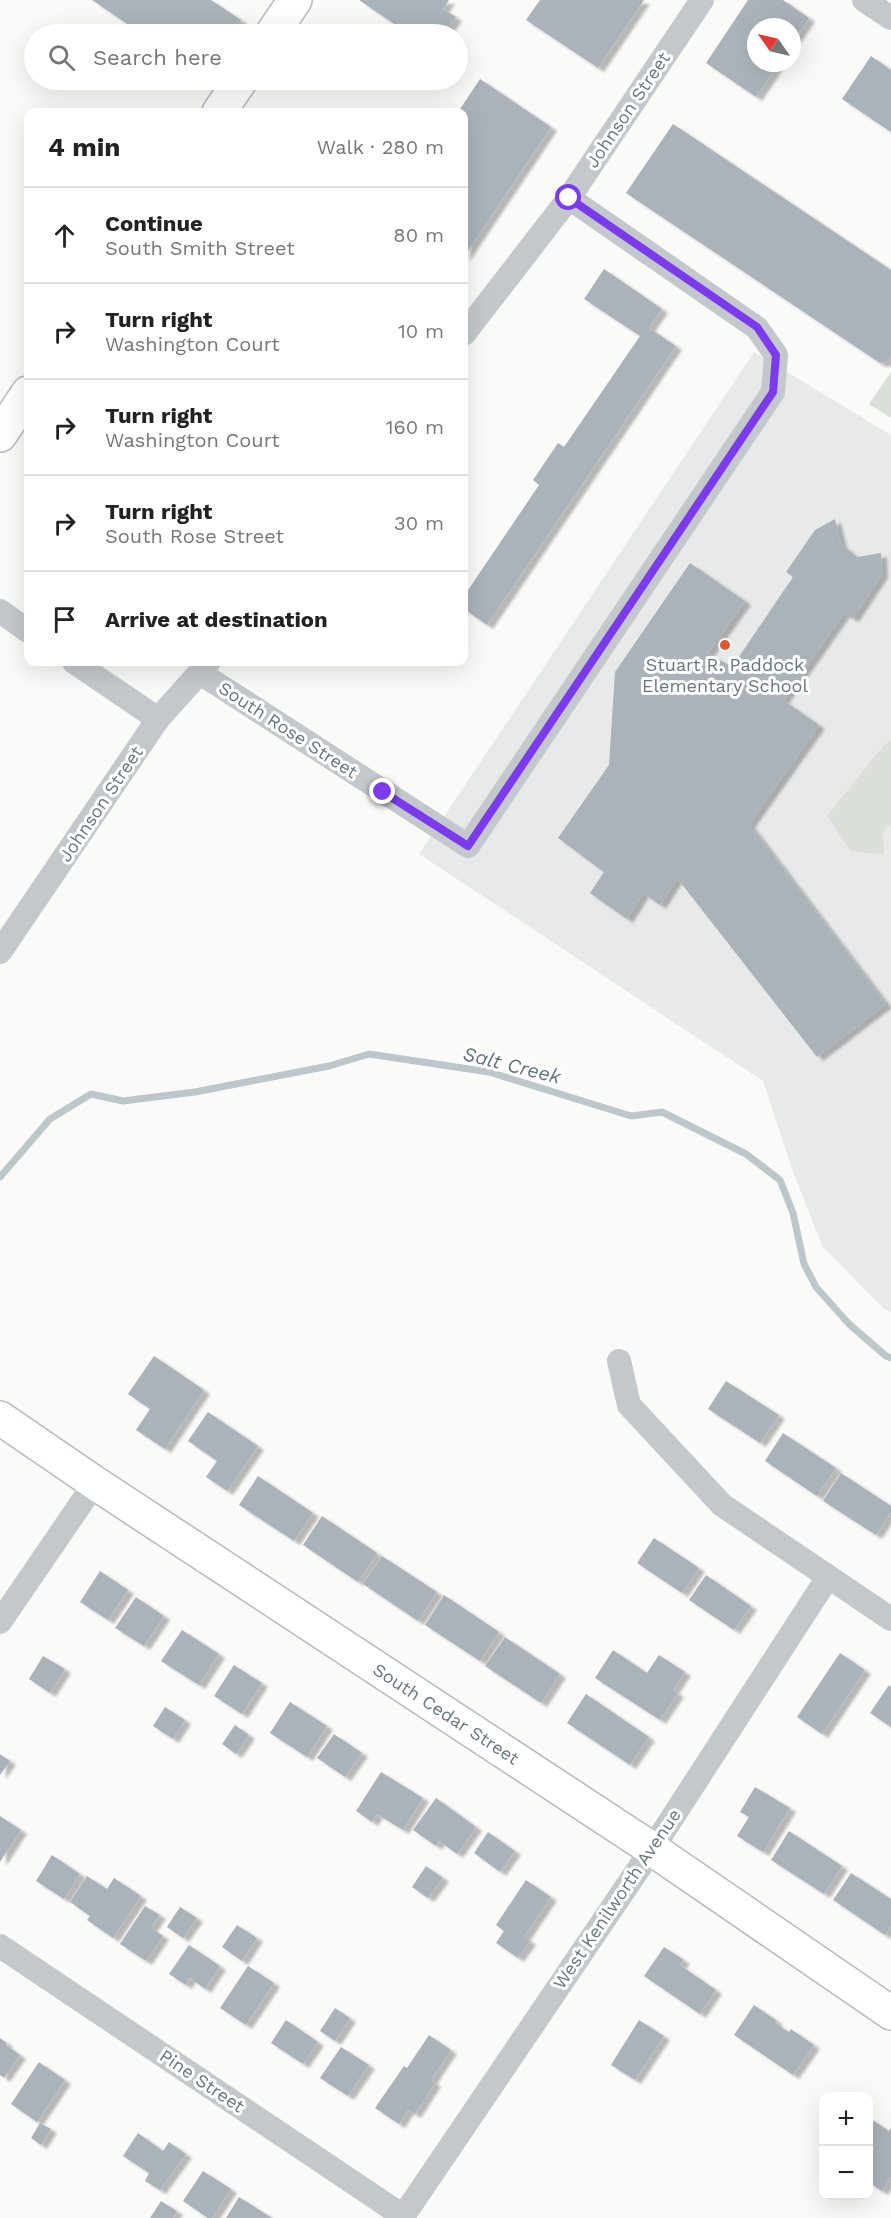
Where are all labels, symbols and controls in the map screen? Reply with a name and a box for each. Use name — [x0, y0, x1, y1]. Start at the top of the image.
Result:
north arrow — [747, 18, 801, 72]
search box — [24, 24, 468, 90]
icon: search — [45, 41, 78, 74]
text: Search here — [93, 45, 222, 70]
street label: Johnson Street — [581, 48, 674, 172]
text: 4 min — [48, 132, 120, 162]
text: Walk · 280 m — [317, 135, 444, 159]
route start — [555, 184, 581, 210]
text: Continue — [105, 211, 203, 236]
icon: ahead — [48, 219, 81, 252]
text: 80 m — [393, 223, 444, 247]
text: South Smith Street — [105, 236, 295, 260]
text: Turn right — [105, 307, 212, 332]
icon: right — [48, 315, 81, 348]
text: 10 m — [398, 319, 444, 343]
text: Washington Court — [105, 332, 280, 356]
text: Turn right — [105, 403, 212, 428]
icon: right — [48, 411, 81, 444]
text: 160 m — [386, 415, 444, 439]
text: Washington Court — [105, 428, 280, 452]
text: Turn right — [105, 499, 212, 524]
icon: right — [48, 507, 81, 540]
text: 30 m — [394, 511, 444, 535]
text: South Rose Street — [105, 524, 284, 548]
icon: arrive — [48, 603, 81, 636]
text: Arrive at destination — [105, 607, 328, 632]
marker: Stuart R. Paddock Elementary School — [718, 638, 732, 652]
place label: Stuart R. Paddock Elementary School — [642, 654, 808, 696]
street label: South Rose Street — [215, 677, 362, 782]
street label: Johnson Street — [54, 742, 147, 866]
route end — [369, 778, 395, 804]
water label: Salt Creek — [461, 1041, 565, 1089]
street label: South Cedar Street — [369, 1659, 524, 1769]
street label: West Kenilworth Avenue — [548, 1805, 685, 1993]
street label: Pine Street — [156, 2045, 249, 2117]
map controls — [819, 2092, 873, 2200]
button: + — [819, 2092, 873, 2146]
button: − — [819, 2146, 873, 2200]

